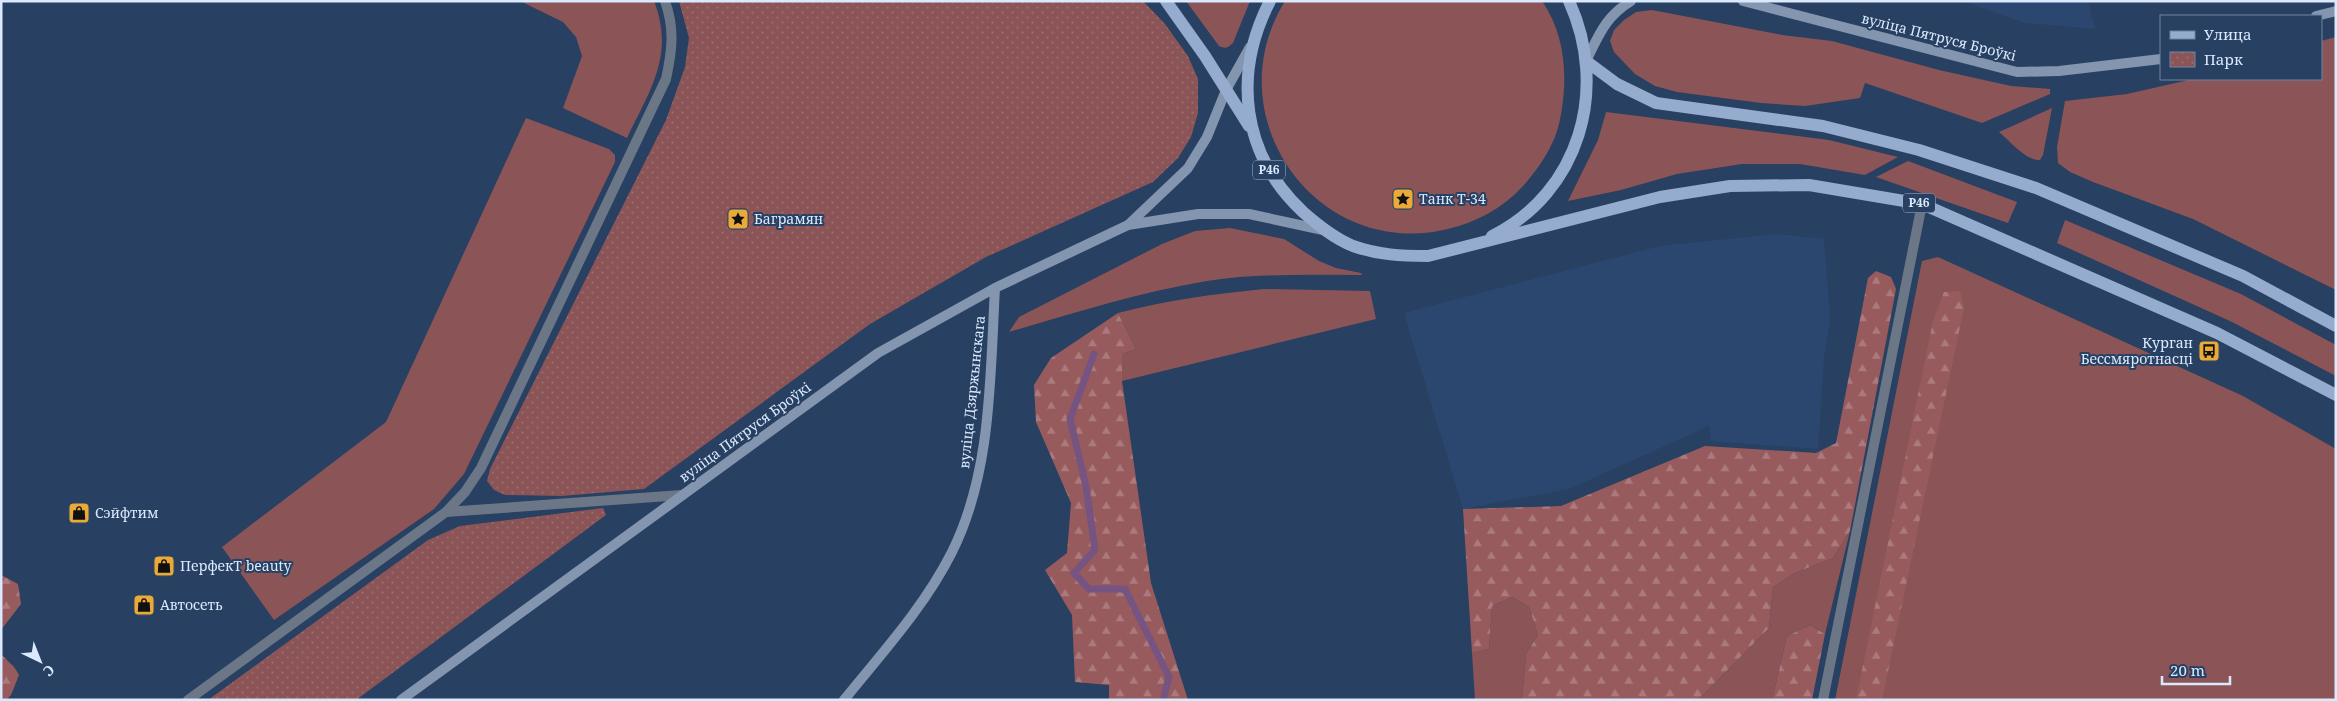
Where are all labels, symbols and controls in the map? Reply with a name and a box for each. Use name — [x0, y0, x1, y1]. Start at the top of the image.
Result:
street label: вуліца Пятруся Броўкі — [1860, 8, 2019, 65]
legend — [2160, 15, 2322, 80]
text: Улица — [2204, 24, 2252, 44]
text: Парк — [2204, 49, 2243, 69]
road number: Р46 — [1253, 160, 1285, 180]
place icon: Танк Т-34 — [1391, 187, 1415, 211]
place label: Танк Т-34 — [1419, 189, 1486, 208]
road number: Р46 — [1903, 194, 1935, 212]
place icon: Баграмян — [726, 207, 750, 231]
place label: Баграмян — [754, 209, 823, 228]
street label: вуліца Дзяржынскага — [954, 314, 989, 469]
place label: Курган Бессмяротнасці — [2081, 333, 2193, 368]
bus stop icon: Курган Бессмяротнасці — [2197, 339, 2221, 363]
street label: вуліца Пятруся Броўкі — [675, 377, 815, 486]
shop icon: Сэйфтим — [67, 501, 91, 525]
place label: Сэйфтим — [95, 503, 159, 522]
shop icon: ПерфекТ beauty — [152, 554, 176, 578]
place label: ПерфекТ beauty — [180, 556, 291, 575]
shop icon: Автосеть — [132, 593, 156, 617]
place label: Автосеть — [160, 595, 223, 614]
north arrow — [15, 636, 65, 686]
scale bar — [2162, 654, 2230, 686]
text: 20 m — [2170, 660, 2205, 680]
text: С — [39, 661, 59, 681]

